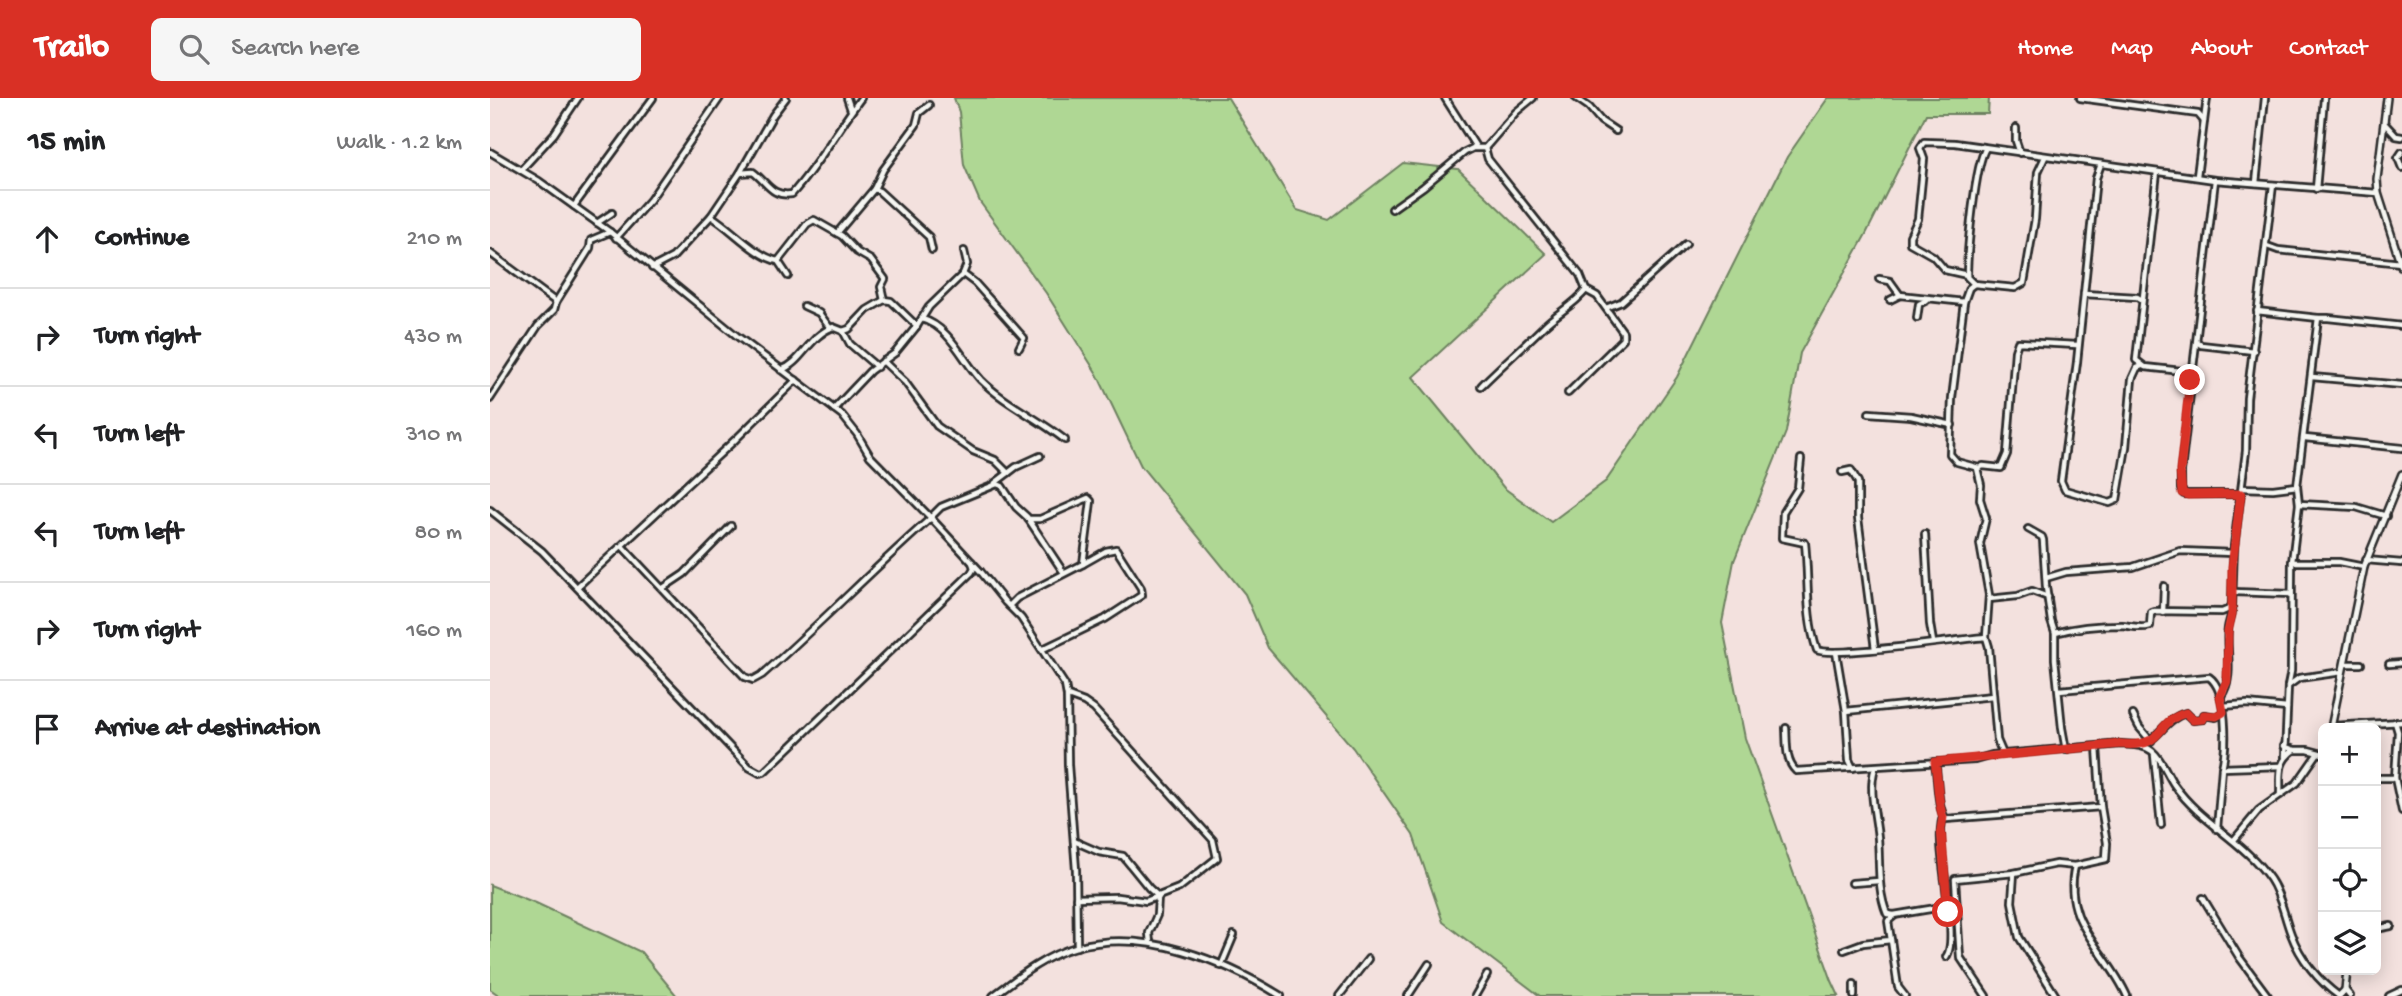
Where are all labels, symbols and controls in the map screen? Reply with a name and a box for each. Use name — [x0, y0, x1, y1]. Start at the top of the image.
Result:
search box — [151, 18, 641, 81]
text: Trailo — [35, 30, 109, 68]
icon: search — [175, 30, 213, 68]
text: Search here — [231, 34, 359, 65]
text: Home — [2017, 35, 2073, 64]
text: Map — [2111, 35, 2153, 64]
text: About — [2191, 35, 2251, 64]
text: Contact — [2289, 35, 2367, 64]
text: 15 min — [28, 126, 105, 161]
text: Walk · 1.2 km — [336, 130, 462, 157]
icon: ahead — [28, 220, 66, 258]
text: Continue — [95, 224, 189, 255]
text: 210 m — [407, 226, 462, 253]
icon: right — [28, 318, 66, 356]
text: Turn right — [95, 322, 199, 353]
text: 430 m — [404, 324, 462, 351]
route end — [2174, 364, 2205, 395]
icon: left — [28, 416, 66, 454]
text: Turn left — [95, 420, 183, 451]
text: 310 m — [406, 422, 462, 449]
icon: left — [28, 514, 66, 552]
text: Turn left — [95, 518, 183, 549]
text: 80 m — [415, 520, 462, 547]
icon: right — [28, 612, 66, 650]
text: Turn right — [95, 616, 199, 647]
text: 160 m — [406, 618, 462, 645]
icon: arrive — [28, 710, 66, 748]
text: Arrive at destination — [95, 714, 320, 745]
map controls — [2318, 723, 2381, 975]
button: + — [2318, 723, 2381, 786]
button: − — [2318, 786, 2381, 849]
button: locate — [2318, 849, 2381, 912]
route start — [1932, 896, 1963, 927]
button: layers — [2318, 912, 2381, 975]

